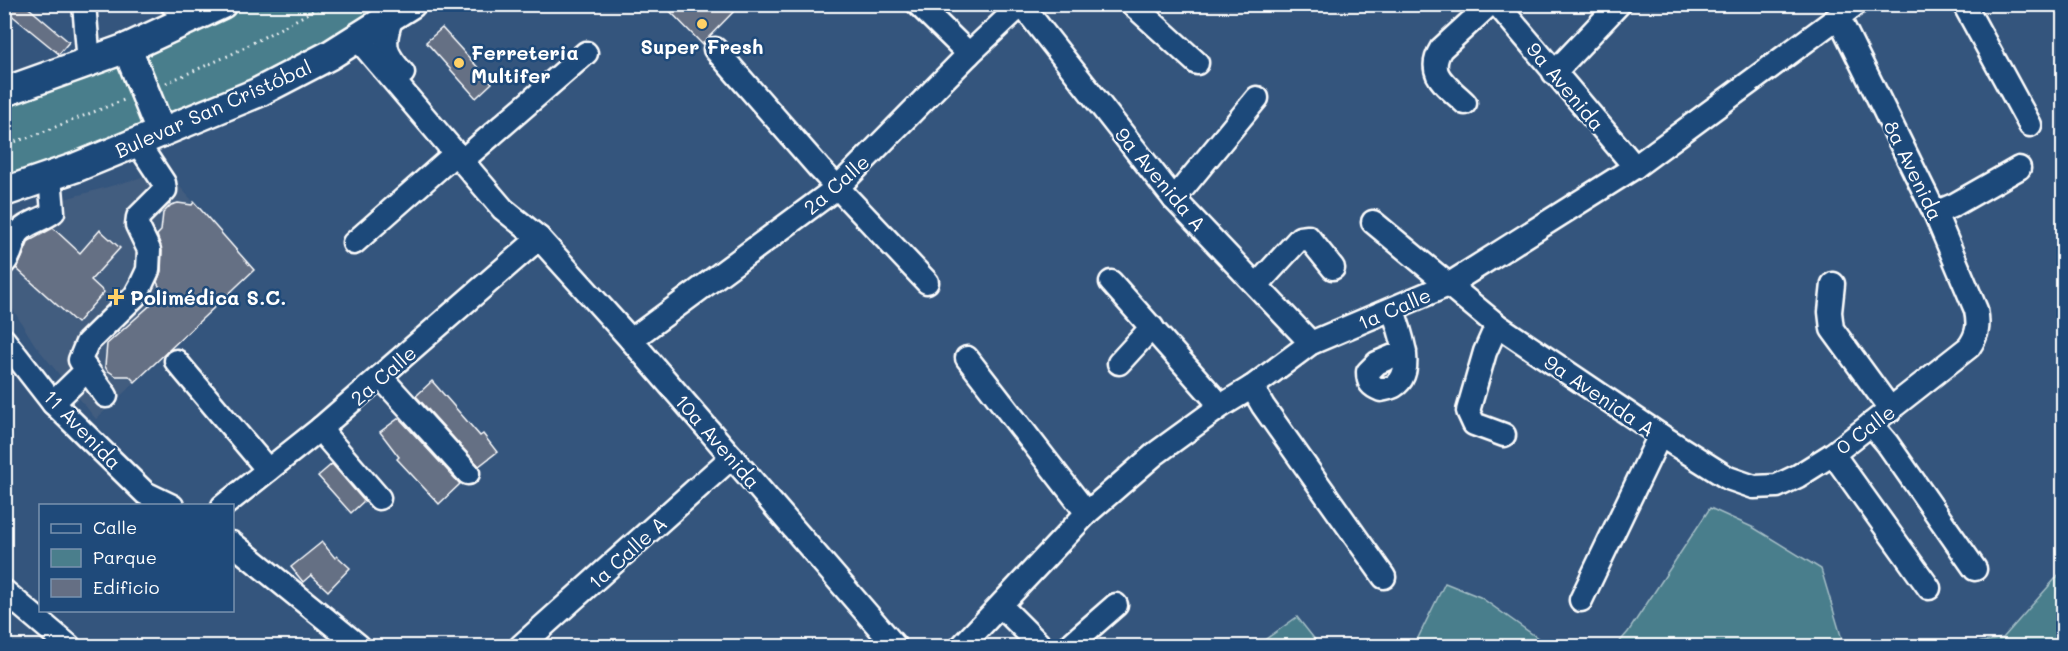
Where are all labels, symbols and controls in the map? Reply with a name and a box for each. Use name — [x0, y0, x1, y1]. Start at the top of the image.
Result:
marker: Super Fresh — [695, 17, 709, 31]
place label: Super Fresh — [641, 33, 763, 59]
street label: 9a Avenida — [1521, 36, 1611, 136]
place label: Ferreteria Multifer — [471, 39, 579, 88]
street label: Bulevar San Cristóbal — [111, 53, 315, 163]
marker: Ferreteria Multifer — [452, 56, 466, 70]
street label: 8a Avenida — [1879, 116, 1949, 224]
street label: 9a Avenida A — [1110, 122, 1212, 236]
street label: 2a Calle — [798, 148, 874, 220]
street label: 1a Calle — [1353, 281, 1435, 335]
place label: Polimédica S.C. — [130, 284, 286, 310]
marker: Polimédica S.C. — [107, 288, 125, 306]
street label: 2a Calle — [345, 339, 421, 411]
street label: 9a Avenida A — [1540, 348, 1660, 442]
street label: 11 Avenida — [38, 383, 128, 475]
street label: 10a Avenida — [670, 388, 766, 494]
street label: 0 Calle — [1830, 398, 1900, 460]
legend — [39, 504, 234, 612]
street label: 1a Calle A — [582, 510, 672, 594]
text: Calle — [93, 515, 137, 539]
text: Parque — [93, 545, 157, 569]
text: Edificio — [93, 575, 160, 599]

